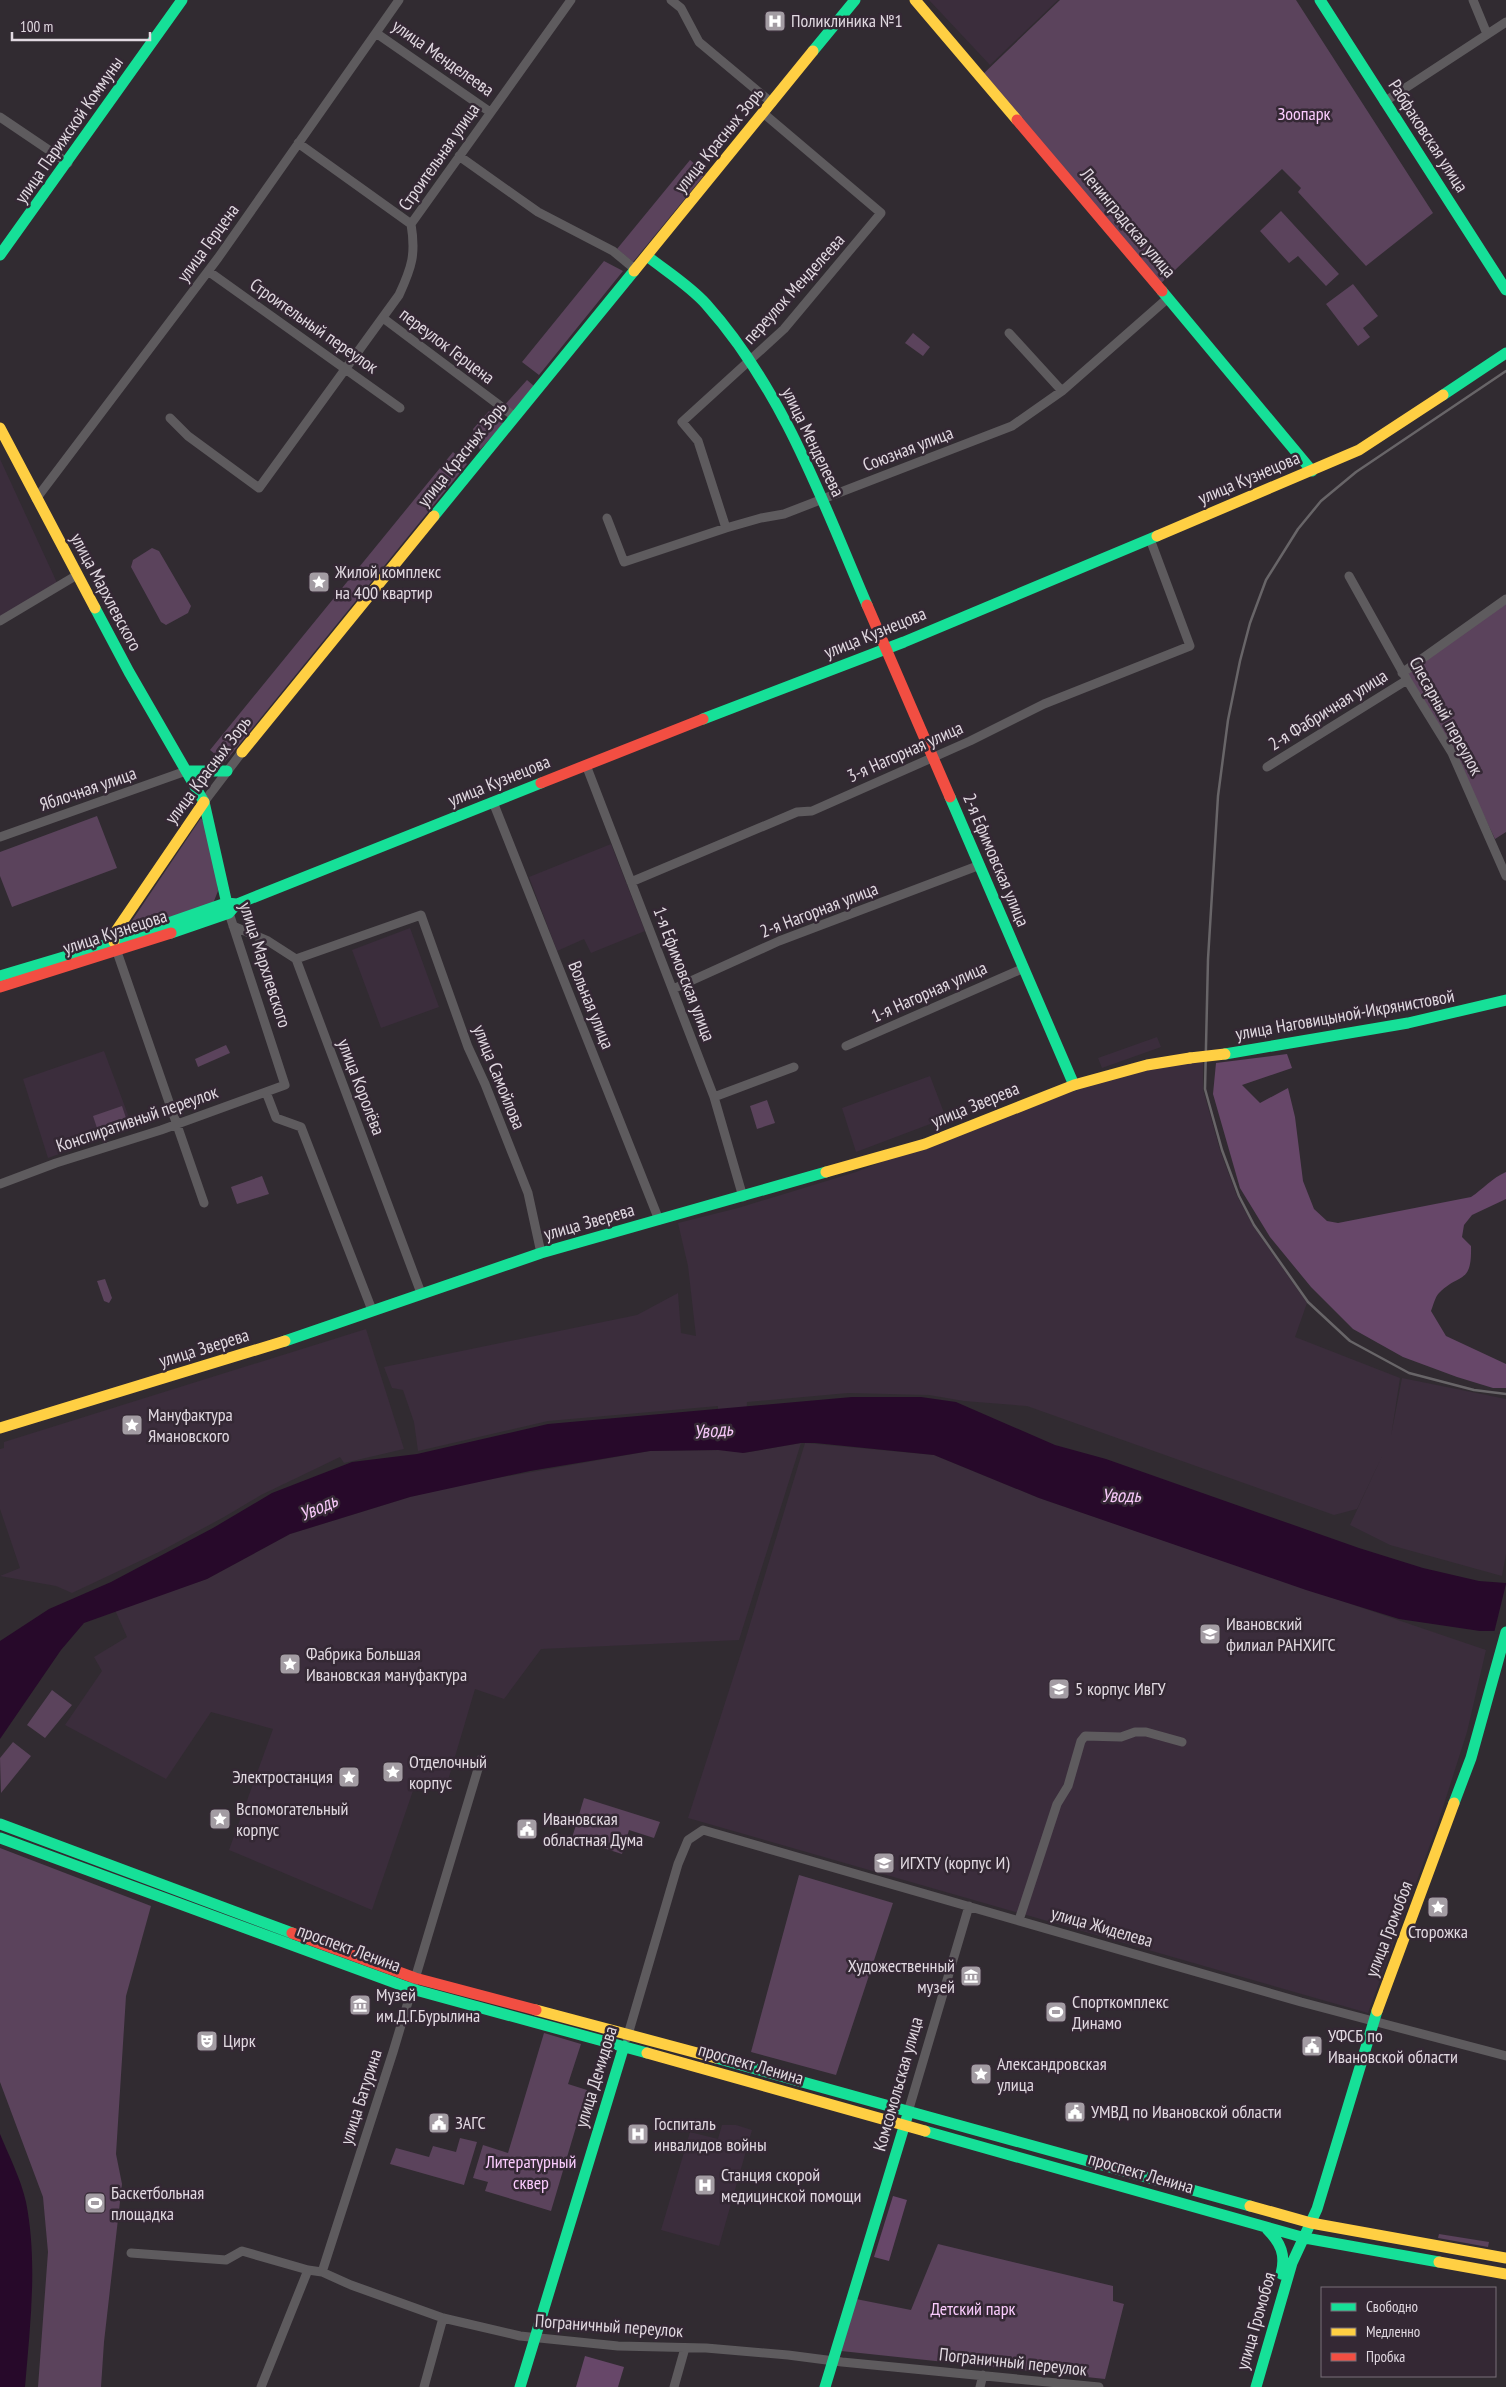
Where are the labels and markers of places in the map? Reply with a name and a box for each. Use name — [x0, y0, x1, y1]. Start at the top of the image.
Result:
hospital icon: Поликлиника №1 — [763, 9, 787, 33]
place label: Поликлиника №1 — [791, 9, 903, 32]
place label: Жилой комплекс на 400 квартир — [334, 560, 442, 604]
place icon: Жилой комплекс на 400 квартир — [307, 570, 331, 594]
place label: Мануфактура Ямановского — [148, 1403, 233, 1447]
place icon: Мануфактура Ямановского — [120, 1413, 144, 1437]
place label: Ивановский филиал РАНХИГС — [1226, 1612, 1336, 1656]
school or university icon: Ивановский филиал РАНХИГС — [1198, 1622, 1222, 1646]
place label: Фабрика Большая Ивановская мануфактура — [306, 1642, 467, 1686]
place icon: Фабрика Большая Ивановская мануфактура — [278, 1652, 302, 1676]
school or university icon: 5 корпус ИвГУ — [1047, 1677, 1071, 1701]
place label: 5 корпус ИвГУ — [1075, 1677, 1167, 1700]
place label: Отделочный корпус — [409, 1750, 487, 1794]
place icon: Отделочный корпус — [381, 1760, 405, 1784]
place label: Электростанция — [232, 1765, 333, 1788]
place icon: Электростанция — [337, 1765, 361, 1789]
place label: Вспомогательный корпус — [236, 1797, 348, 1841]
place icon: Вспомогательный корпус — [208, 1807, 232, 1831]
place label: Ивановская областная Дума — [543, 1807, 643, 1851]
public building icon: Ивановская областная Дума — [515, 1817, 539, 1841]
school or university icon: ИГХТУ (корпус И) — [872, 1851, 896, 1875]
place label: ИГХТУ (корпус И) — [900, 1851, 1010, 1874]
place icon: Сторожка — [1426, 1895, 1450, 1919]
place label: Сторожка — [1408, 1920, 1468, 1943]
place label: Художественный музей — [848, 1954, 955, 1998]
museum icon: Художественный музей — [959, 1964, 983, 1988]
place label: Музей им.Д.Г.Бурылина — [376, 1983, 480, 2027]
place label: Спорткомплекс Динамо — [1072, 1990, 1169, 2034]
museum icon: Музей им.Д.Г.Бурылина — [348, 1993, 372, 2017]
sports icon: Спорткомплекс Динамо — [1044, 2000, 1068, 2024]
place label: УФСБ по Ивановской области — [1328, 2024, 1458, 2068]
theatre icon: Цирк — [195, 2029, 219, 2053]
place label: Цирк — [223, 2029, 256, 2052]
public building icon: УФСБ по Ивановской области — [1300, 2034, 1324, 2058]
place label: Александровская улица — [997, 2052, 1107, 2096]
place icon: Александровская улица — [969, 2062, 993, 2086]
public building icon: УМВД по Ивановской области — [1063, 2100, 1087, 2124]
place label: УМВД по Ивановской области — [1091, 2100, 1282, 2123]
public building icon: ЗАГС — [427, 2111, 451, 2135]
place label: ЗАГС — [455, 2111, 486, 2134]
place label: Госпиталь инвалидов войны — [654, 2112, 767, 2156]
hospital icon: Госпиталь инвалидов войны — [626, 2122, 650, 2146]
place label: Станция скорой медицинской помощи — [721, 2163, 861, 2207]
hospital icon: Станция скорой медицинской помощи — [693, 2173, 717, 2197]
place label: Баскетбольная площадка — [111, 2181, 204, 2225]
sports icon: Баскетбольная площадка — [83, 2191, 107, 2215]

